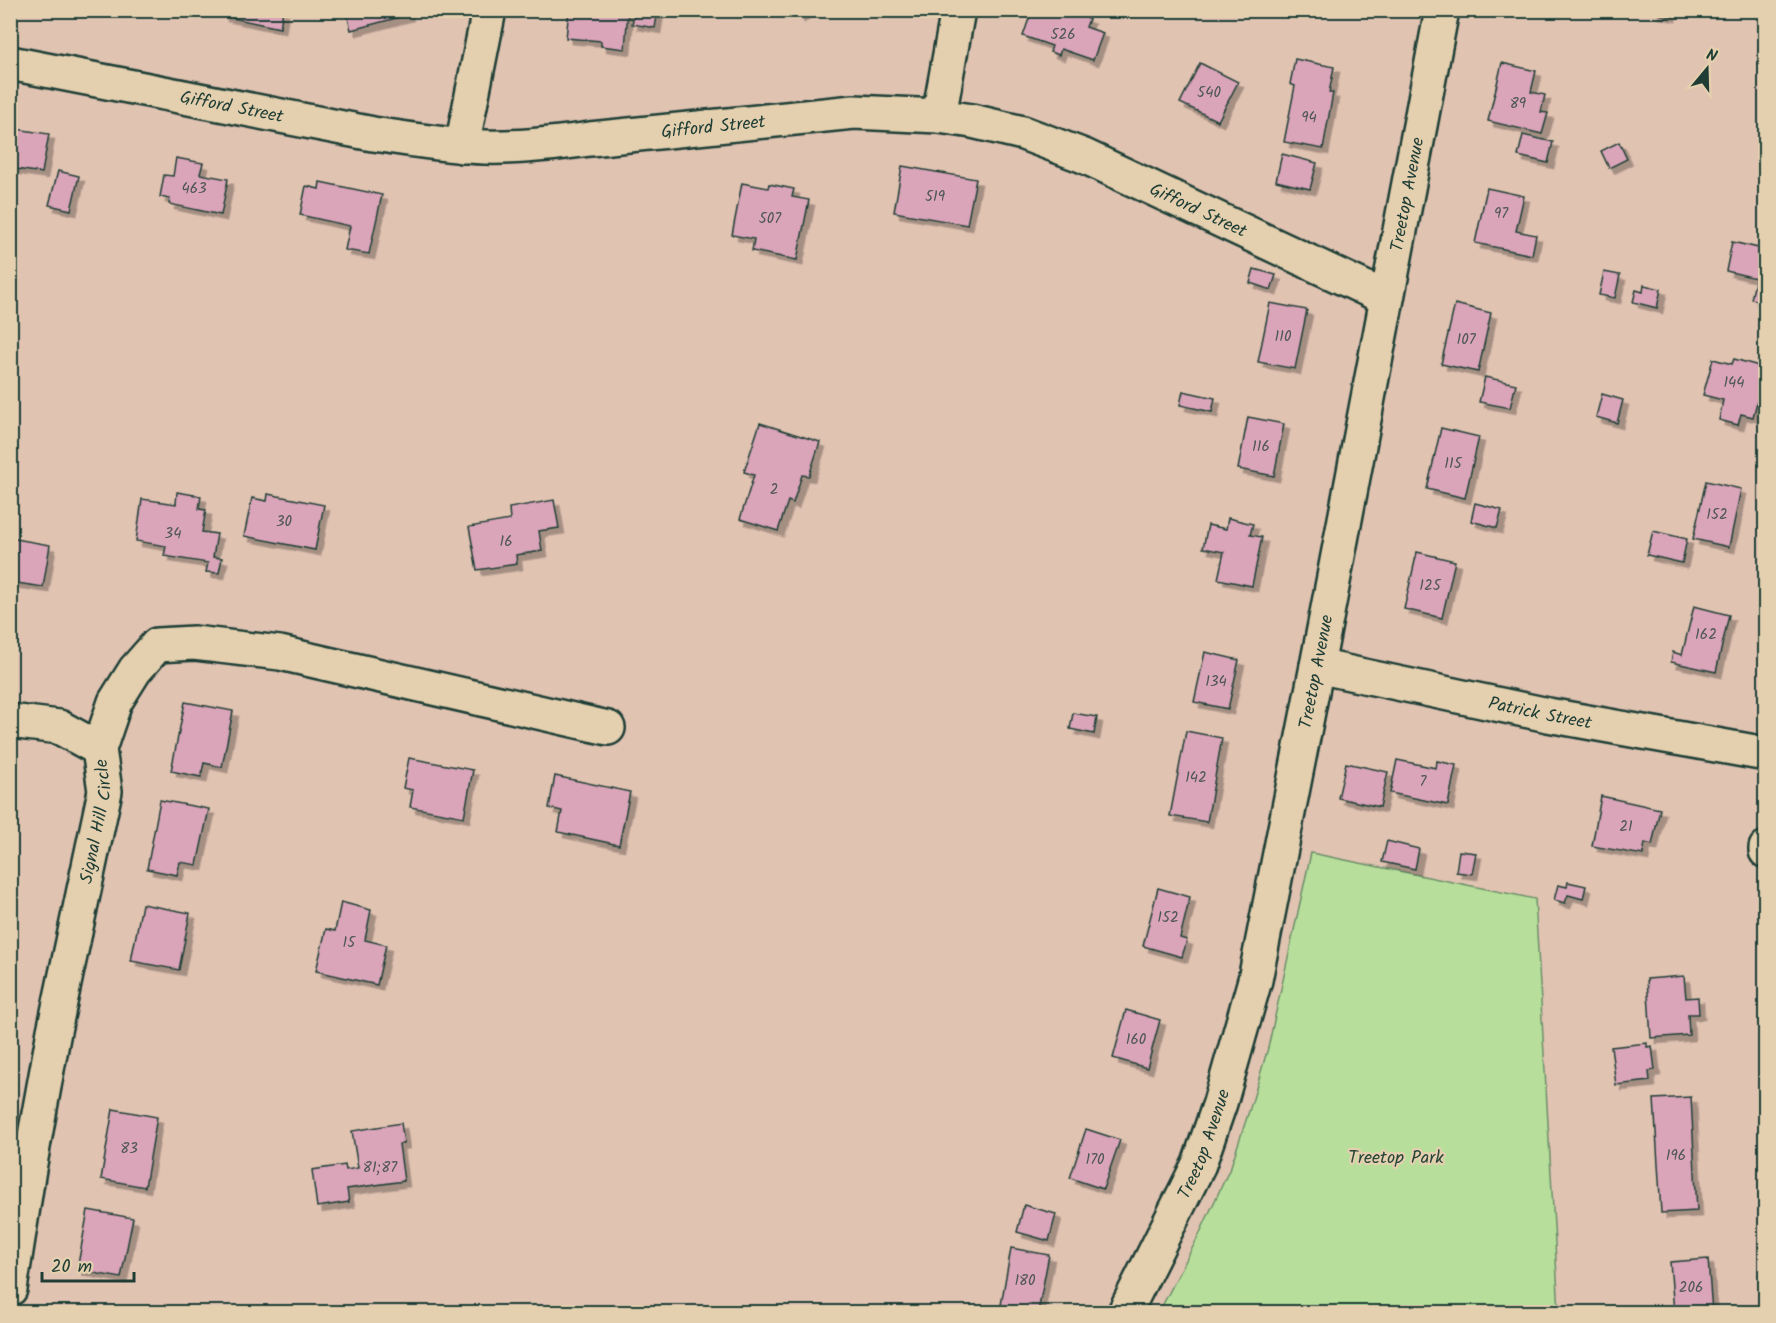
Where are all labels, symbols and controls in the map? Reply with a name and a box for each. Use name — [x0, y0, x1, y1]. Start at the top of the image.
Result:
house number: 526 — [1050, 23, 1076, 47]
north arrow — [1677, 39, 1737, 99]
text: N — [1703, 43, 1720, 70]
house number: 540 — [1197, 81, 1221, 105]
street label: Gifford Street — [177, 84, 287, 132]
house number: 89 — [1510, 92, 1527, 116]
house number: 94 — [1301, 106, 1317, 130]
street label: Gifford Street — [660, 108, 768, 148]
street label: Treetop Avenue — [1383, 135, 1433, 254]
street label: Gifford Street — [1144, 176, 1252, 247]
house number: 463 — [181, 177, 207, 201]
house number: 519 — [925, 185, 946, 209]
house number: 97 — [1494, 202, 1509, 226]
house number: 507 — [759, 207, 782, 231]
house number: 110 — [1275, 325, 1292, 349]
house number: 107 — [1456, 328, 1477, 352]
house number: 144 — [1723, 371, 1745, 395]
house number: 116 — [1252, 435, 1270, 459]
house number: 115 — [1444, 452, 1463, 476]
house number: 2 — [770, 478, 778, 502]
house number: 152 — [1706, 503, 1728, 527]
house number: 30 — [276, 510, 293, 534]
house number: 34 — [165, 522, 181, 546]
house number: 16 — [499, 530, 513, 554]
house number: 125 — [1419, 574, 1442, 598]
street label: Treetop Avenue — [1292, 612, 1342, 732]
house number: 162 — [1695, 623, 1717, 647]
house number: 134 — [1205, 670, 1227, 694]
street label: Patrick Street — [1485, 690, 1595, 739]
street label: Signal Hill Circle — [73, 757, 121, 886]
house number: 142 — [1185, 766, 1207, 790]
house number: 7 — [1420, 770, 1428, 794]
house number: 21 — [1619, 815, 1633, 839]
house number: 152 — [1157, 906, 1179, 930]
house number: 15 — [343, 931, 356, 955]
house number: 160 — [1126, 1028, 1147, 1052]
street label: Treetop Avenue — [1171, 1086, 1239, 1205]
house number: 83 — [120, 1137, 138, 1161]
park label: Treetop Park — [1348, 1144, 1444, 1173]
house number: 196 — [1666, 1144, 1686, 1168]
house number: 170 — [1085, 1148, 1105, 1172]
house number: 81;87 — [363, 1156, 398, 1180]
scale bar — [42, 1245, 134, 1283]
text: 20 m — [51, 1253, 92, 1282]
house number: 180 — [1014, 1269, 1036, 1293]
house number: 206 — [1679, 1276, 1703, 1300]

